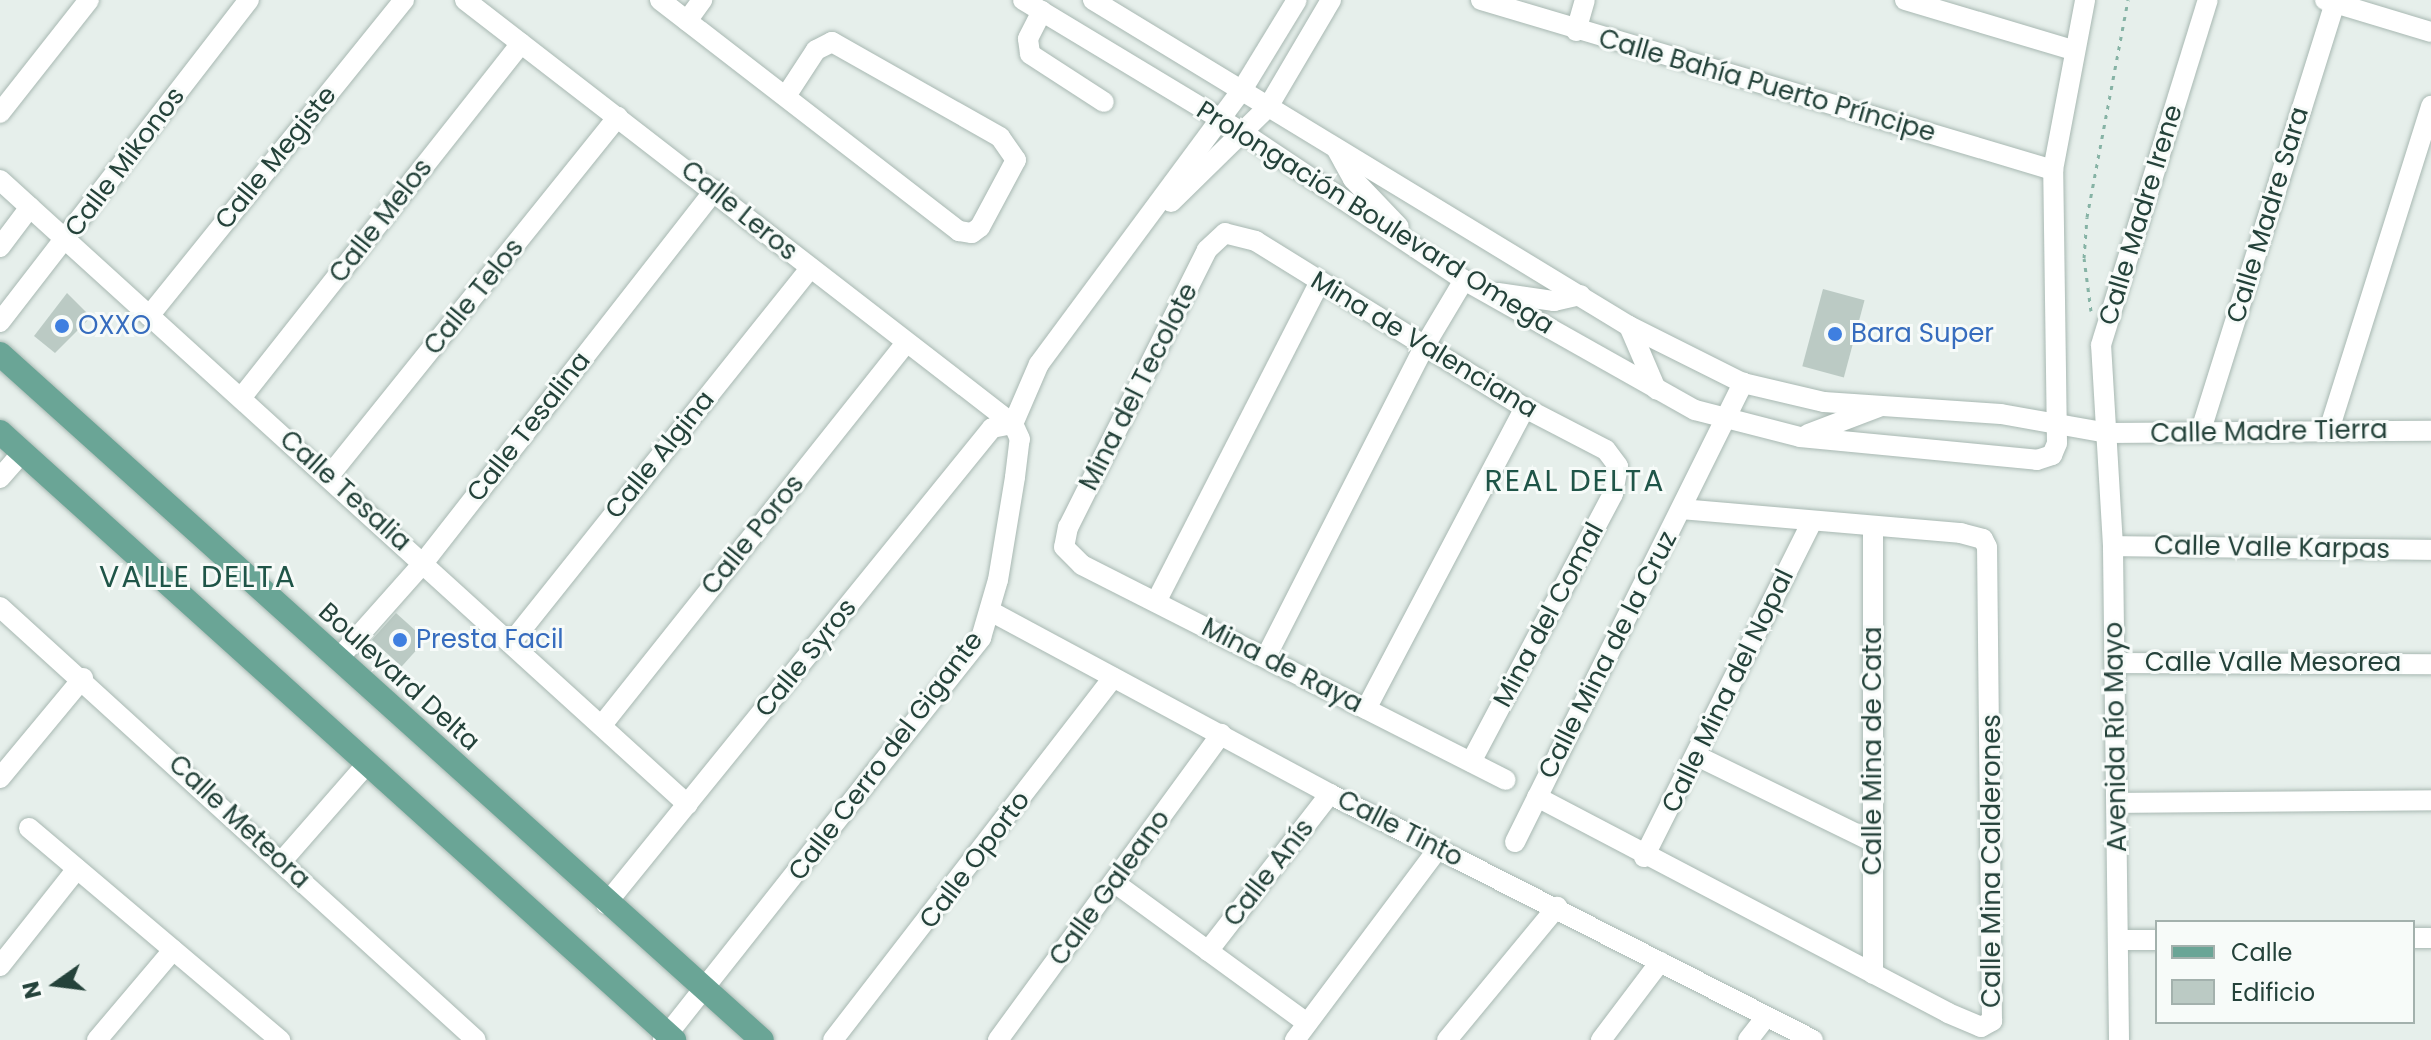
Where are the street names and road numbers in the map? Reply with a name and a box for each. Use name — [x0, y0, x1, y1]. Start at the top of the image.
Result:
street label: Calle Bahía Puerto Príncipe — [1595, 23, 1939, 149]
street label: Calle Megiste — [209, 80, 343, 236]
street label: Calle Mikonos — [59, 81, 191, 243]
street label: Prolongación Boulevard Omega — [1191, 95, 1559, 341]
street label: Calle Madre Irene — [2093, 101, 2189, 329]
street label: Calle Madre Sara — [2220, 103, 2316, 327]
street label: Calle Melos — [323, 153, 439, 289]
street label: Calle Leros — [674, 155, 804, 267]
street label: Calle Telos — [418, 233, 530, 361]
street label: Mina de Valenciana — [1305, 265, 1543, 425]
street label: Mina del Tecolote — [1073, 278, 1205, 496]
street label: Calle Tesalina — [461, 346, 597, 508]
street label: Calle Algina — [599, 385, 721, 525]
street label: Calle Madre Tierra — [2150, 414, 2388, 450]
street label: Calle Tesalia — [273, 424, 417, 558]
street label: Calle Poros — [695, 469, 811, 601]
street label: Mina del Comal — [1487, 517, 1611, 713]
street label: Calle Mina de la Cruz — [1532, 526, 1684, 784]
street label: Calle Valle Karpas — [2154, 530, 2390, 566]
street label: Calle Mina del Nopal — [1655, 564, 1801, 818]
street label: Calle Syros — [749, 592, 863, 724]
street label: Boulevard Delta — [312, 596, 486, 758]
street label: Mina de Raya — [1196, 612, 1368, 720]
street label: Avenida Río Mayo — [2098, 622, 2134, 852]
street label: Calle Cerro del Gigante — [782, 625, 990, 887]
street label: Calle Mina de Cata — [1857, 627, 1889, 875]
street label: Calle Valle Mesorea — [2145, 647, 2401, 679]
street label: Calle Mina Calderones — [1976, 714, 2008, 1008]
street label: Calle Meteora — [162, 749, 316, 895]
street label: Calle Tinto — [1332, 784, 1468, 874]
street label: Calle Oporto — [913, 785, 1037, 935]
street label: Calle Galeano — [1043, 804, 1177, 972]
street label: Calle Anís — [1217, 813, 1321, 933]

